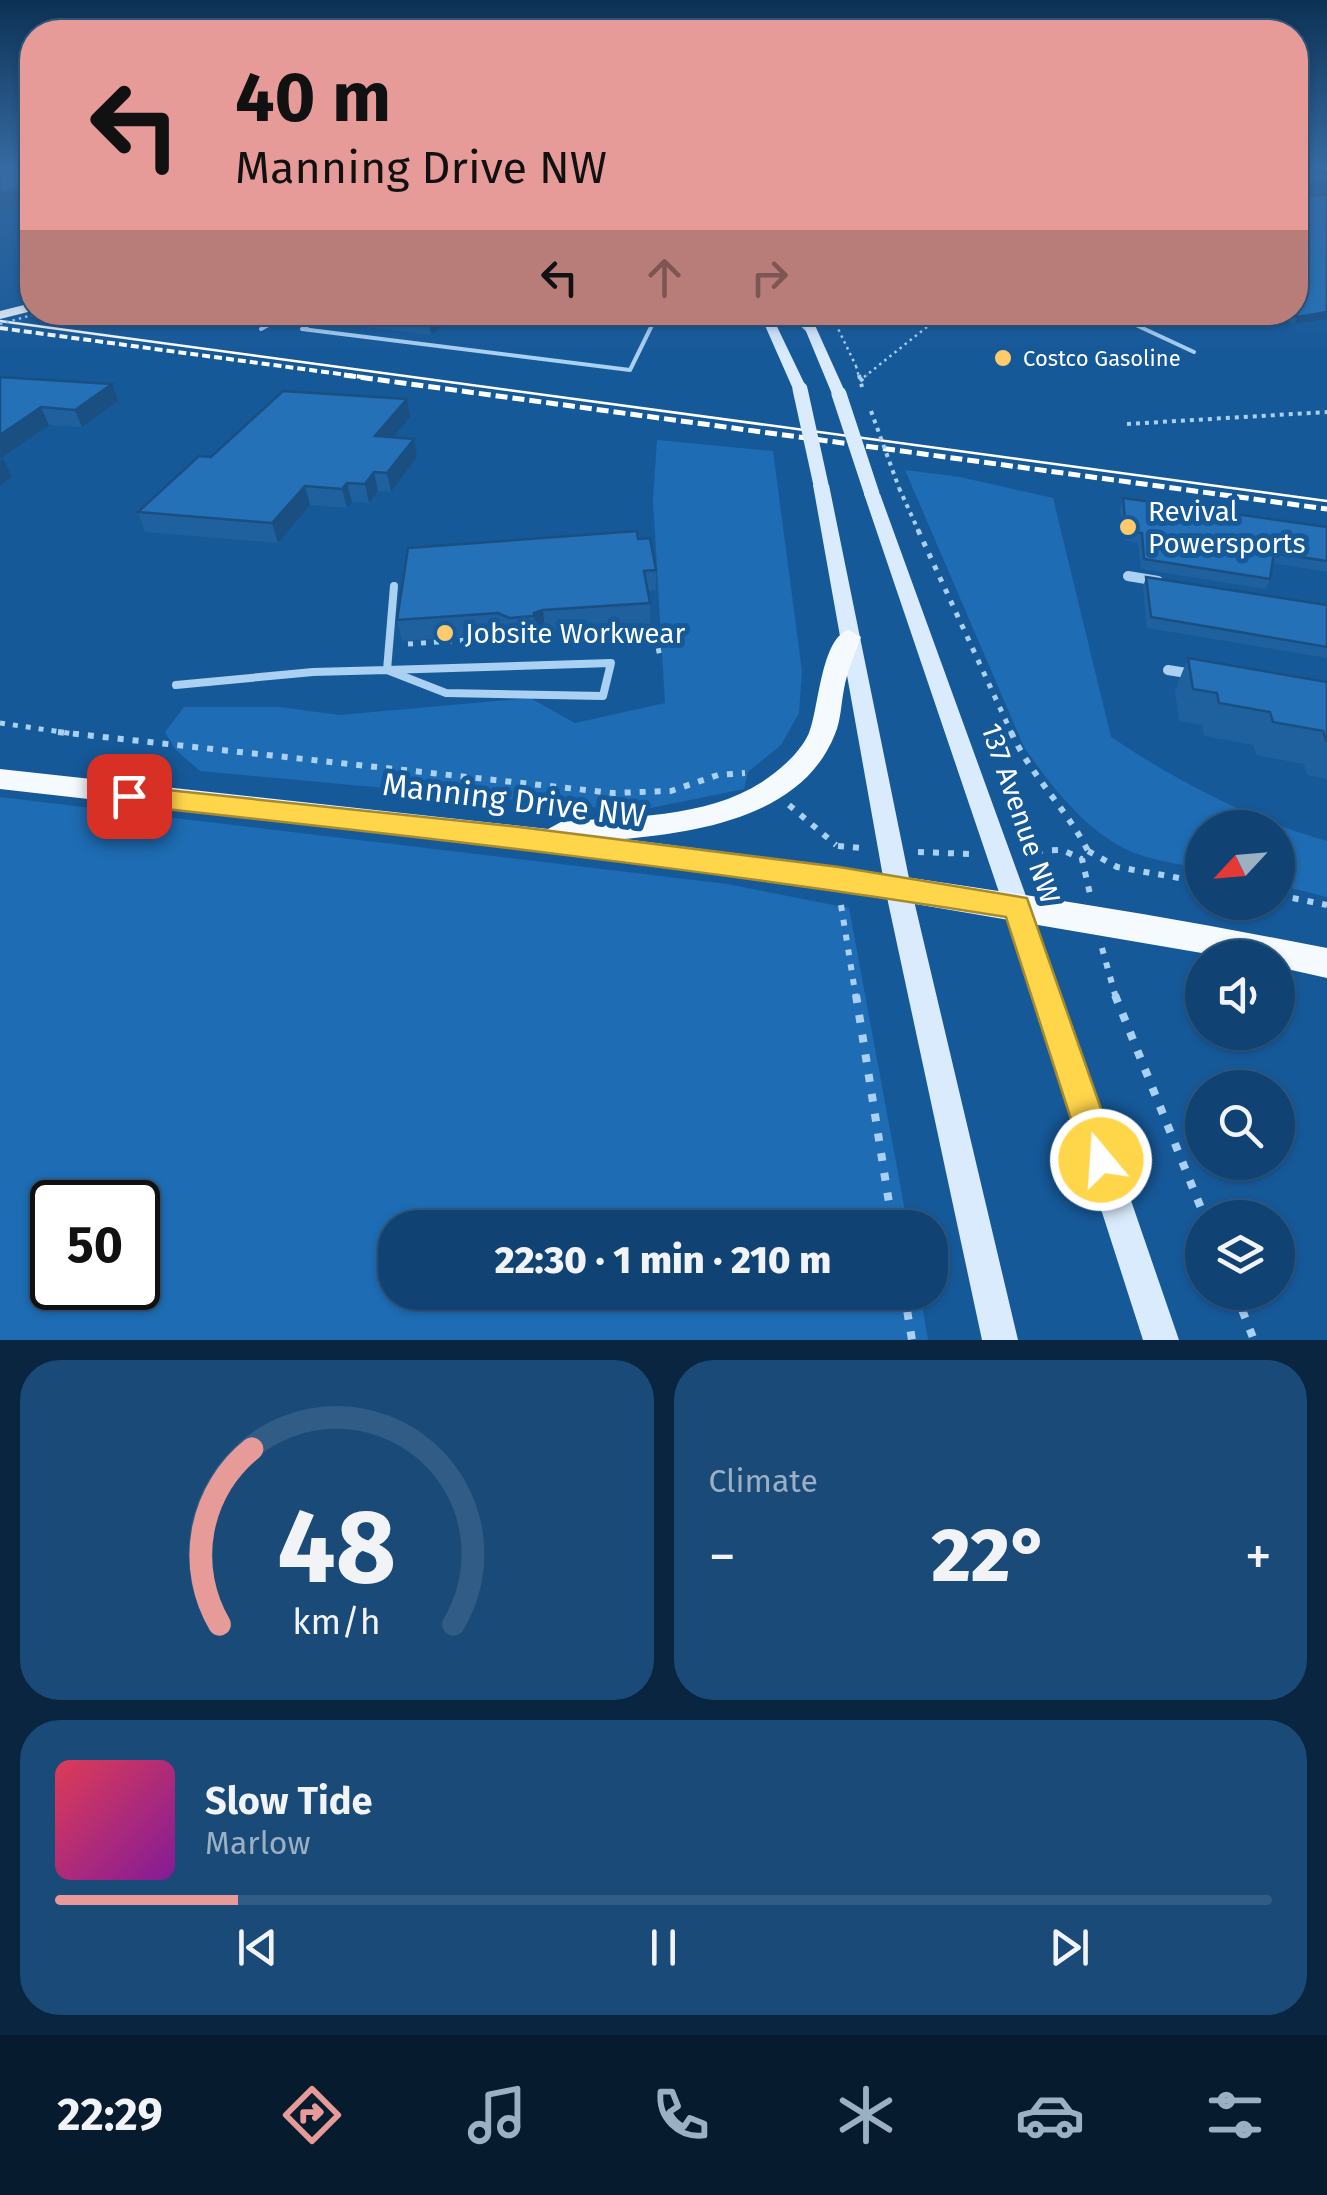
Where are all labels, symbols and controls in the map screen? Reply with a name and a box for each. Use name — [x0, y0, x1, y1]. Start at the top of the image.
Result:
text: 40 m — [235, 56, 391, 140]
icon: left — [70, 60, 200, 190]
text: Manning Drive NW — [235, 141, 607, 195]
icon: left — [532, 250, 587, 305]
icon: ahead — [637, 250, 692, 305]
icon: right — [742, 250, 797, 305]
place label: Costco Gasoline — [1023, 345, 1181, 372]
marker: Costco Gasoline — [992, 347, 1014, 369]
place label: Revival Powersports — [1148, 495, 1306, 560]
marker: Revival Powersports — [1117, 516, 1139, 538]
place label: Jobsite Workwear — [465, 617, 685, 650]
marker: Jobsite Workwear — [434, 622, 456, 644]
street label: 137 Avenue NW — [974, 719, 1067, 908]
pin — [87, 754, 172, 839]
street label: Manning Drive NW — [380, 765, 648, 835]
icon: arrive — [102, 769, 157, 824]
north arrow — [1185, 810, 1295, 920]
map controls — [1185, 810, 1295, 1310]
button: sound — [1185, 940, 1295, 1050]
button: search — [1185, 1070, 1295, 1180]
position arrow — [1049, 1108, 1153, 1212]
speed limit sign: 50 — [30, 1180, 160, 1310]
button: layers — [1185, 1200, 1295, 1310]
text: 22:30 · 1 min · 210 m — [495, 1237, 831, 1283]
text: Climate — [709, 1462, 818, 1500]
text: 48 — [277, 1485, 396, 1610]
text: 22° — [932, 1511, 1049, 1601]
text: − — [709, 1524, 736, 1590]
text: + — [1245, 1524, 1272, 1590]
text: km/h — [293, 1601, 381, 1643]
text: Slow Tide — [205, 1778, 373, 1824]
text: Marlow — [205, 1824, 311, 1862]
icon: previous — [230, 1920, 285, 1975]
icon: pause — [636, 1920, 691, 1975]
icon: next — [1042, 1920, 1097, 1975]
icon: directions — [277, 2080, 347, 2150]
icon: music — [462, 2080, 532, 2150]
icon: phone — [646, 2080, 716, 2150]
icon: climate — [831, 2080, 901, 2150]
icon: car — [1015, 2080, 1085, 2150]
icon: filters — [1200, 2080, 1270, 2150]
text: 22:29 — [57, 2088, 163, 2142]

